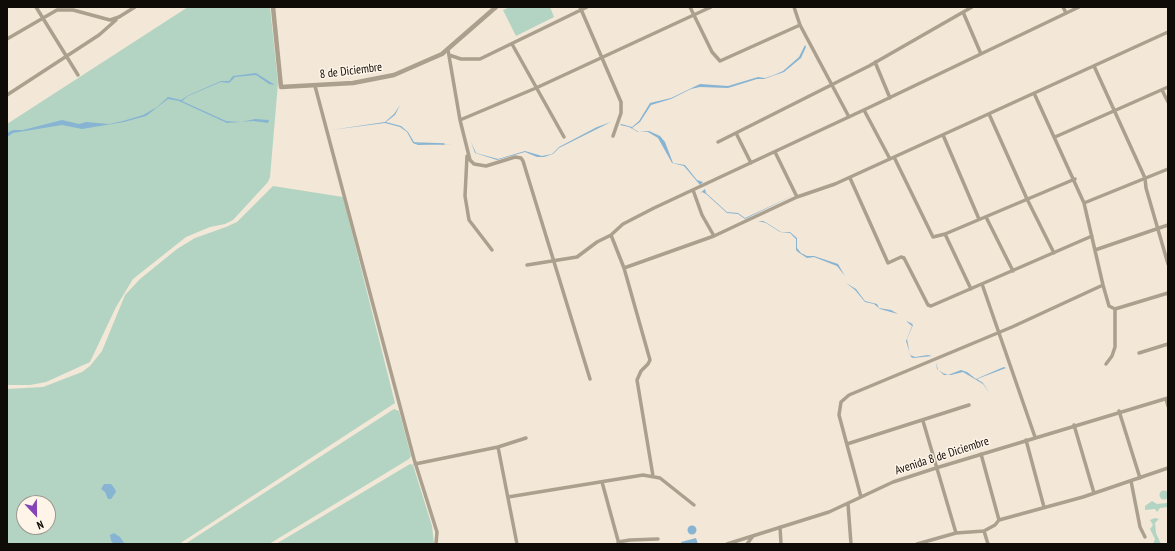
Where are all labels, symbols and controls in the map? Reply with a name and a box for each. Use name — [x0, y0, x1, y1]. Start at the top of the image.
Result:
street label: 8 de Diciembre — [319, 60, 383, 82]
street label: Avenida 8 de Diciembre — [893, 434, 991, 478]
north arrow — [16, 495, 56, 535]
text: N — [35, 518, 46, 533]

